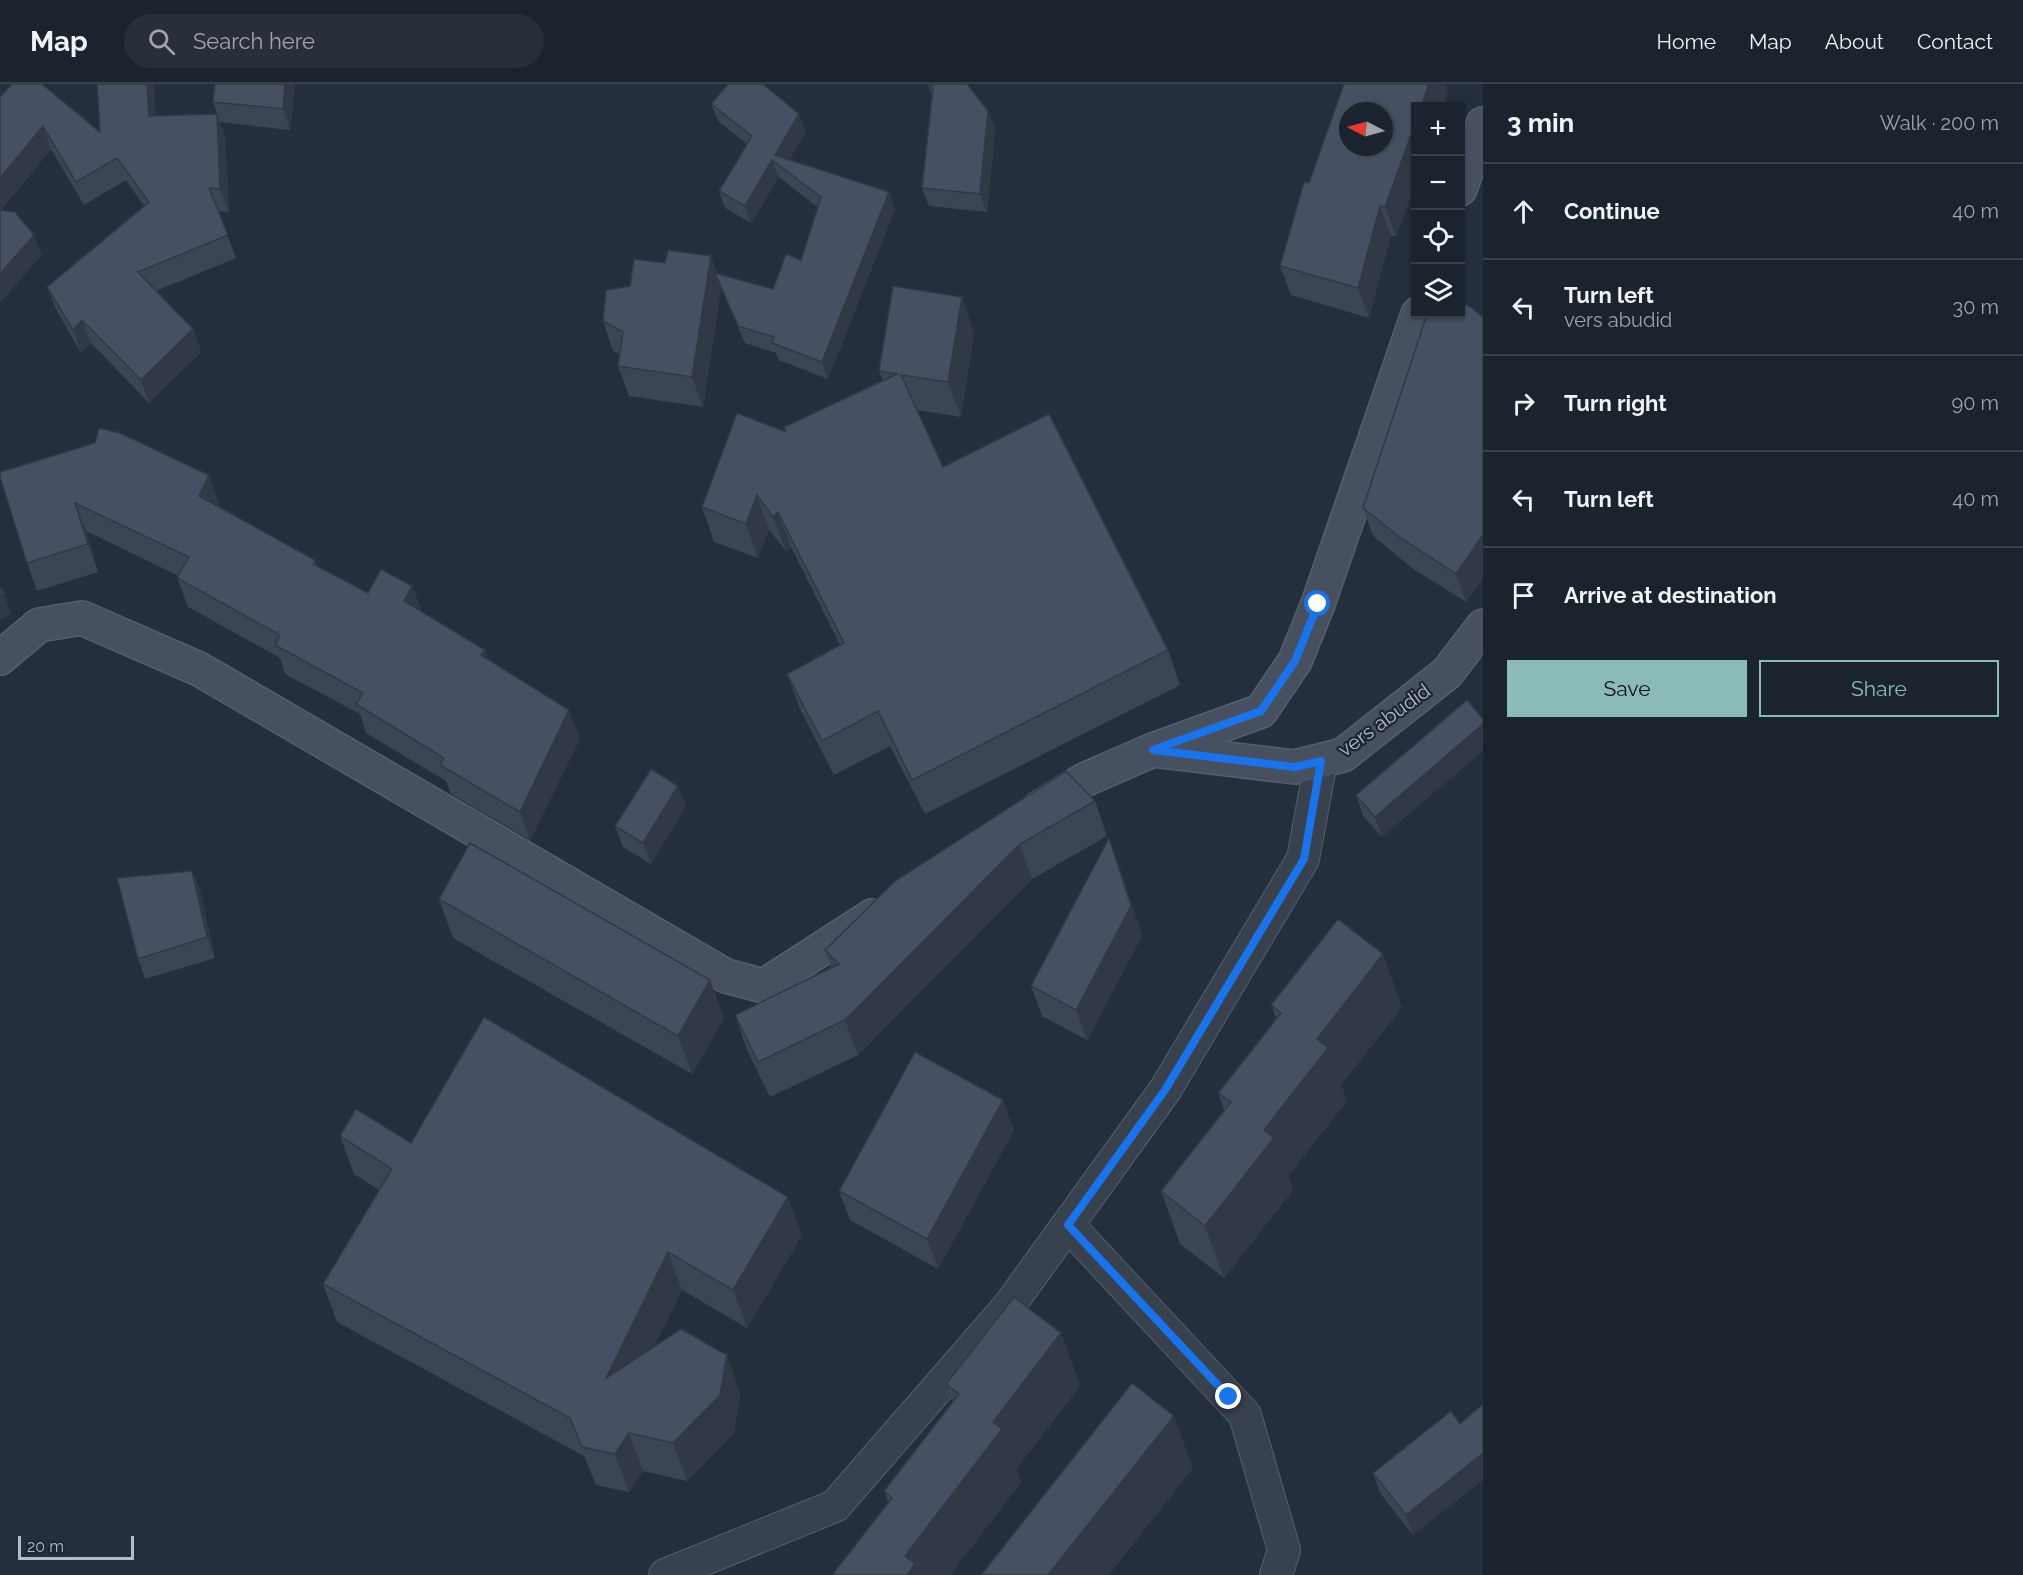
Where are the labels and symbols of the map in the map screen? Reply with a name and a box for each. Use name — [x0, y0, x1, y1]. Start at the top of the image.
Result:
north arrow — [1339, 102, 1393, 156]
route start — [1304, 590, 1330, 616]
street label: vers abudid — [1333, 678, 1435, 762]
route end — [1215, 1383, 1241, 1409]
scale bar — [18, 1533, 134, 1560]

